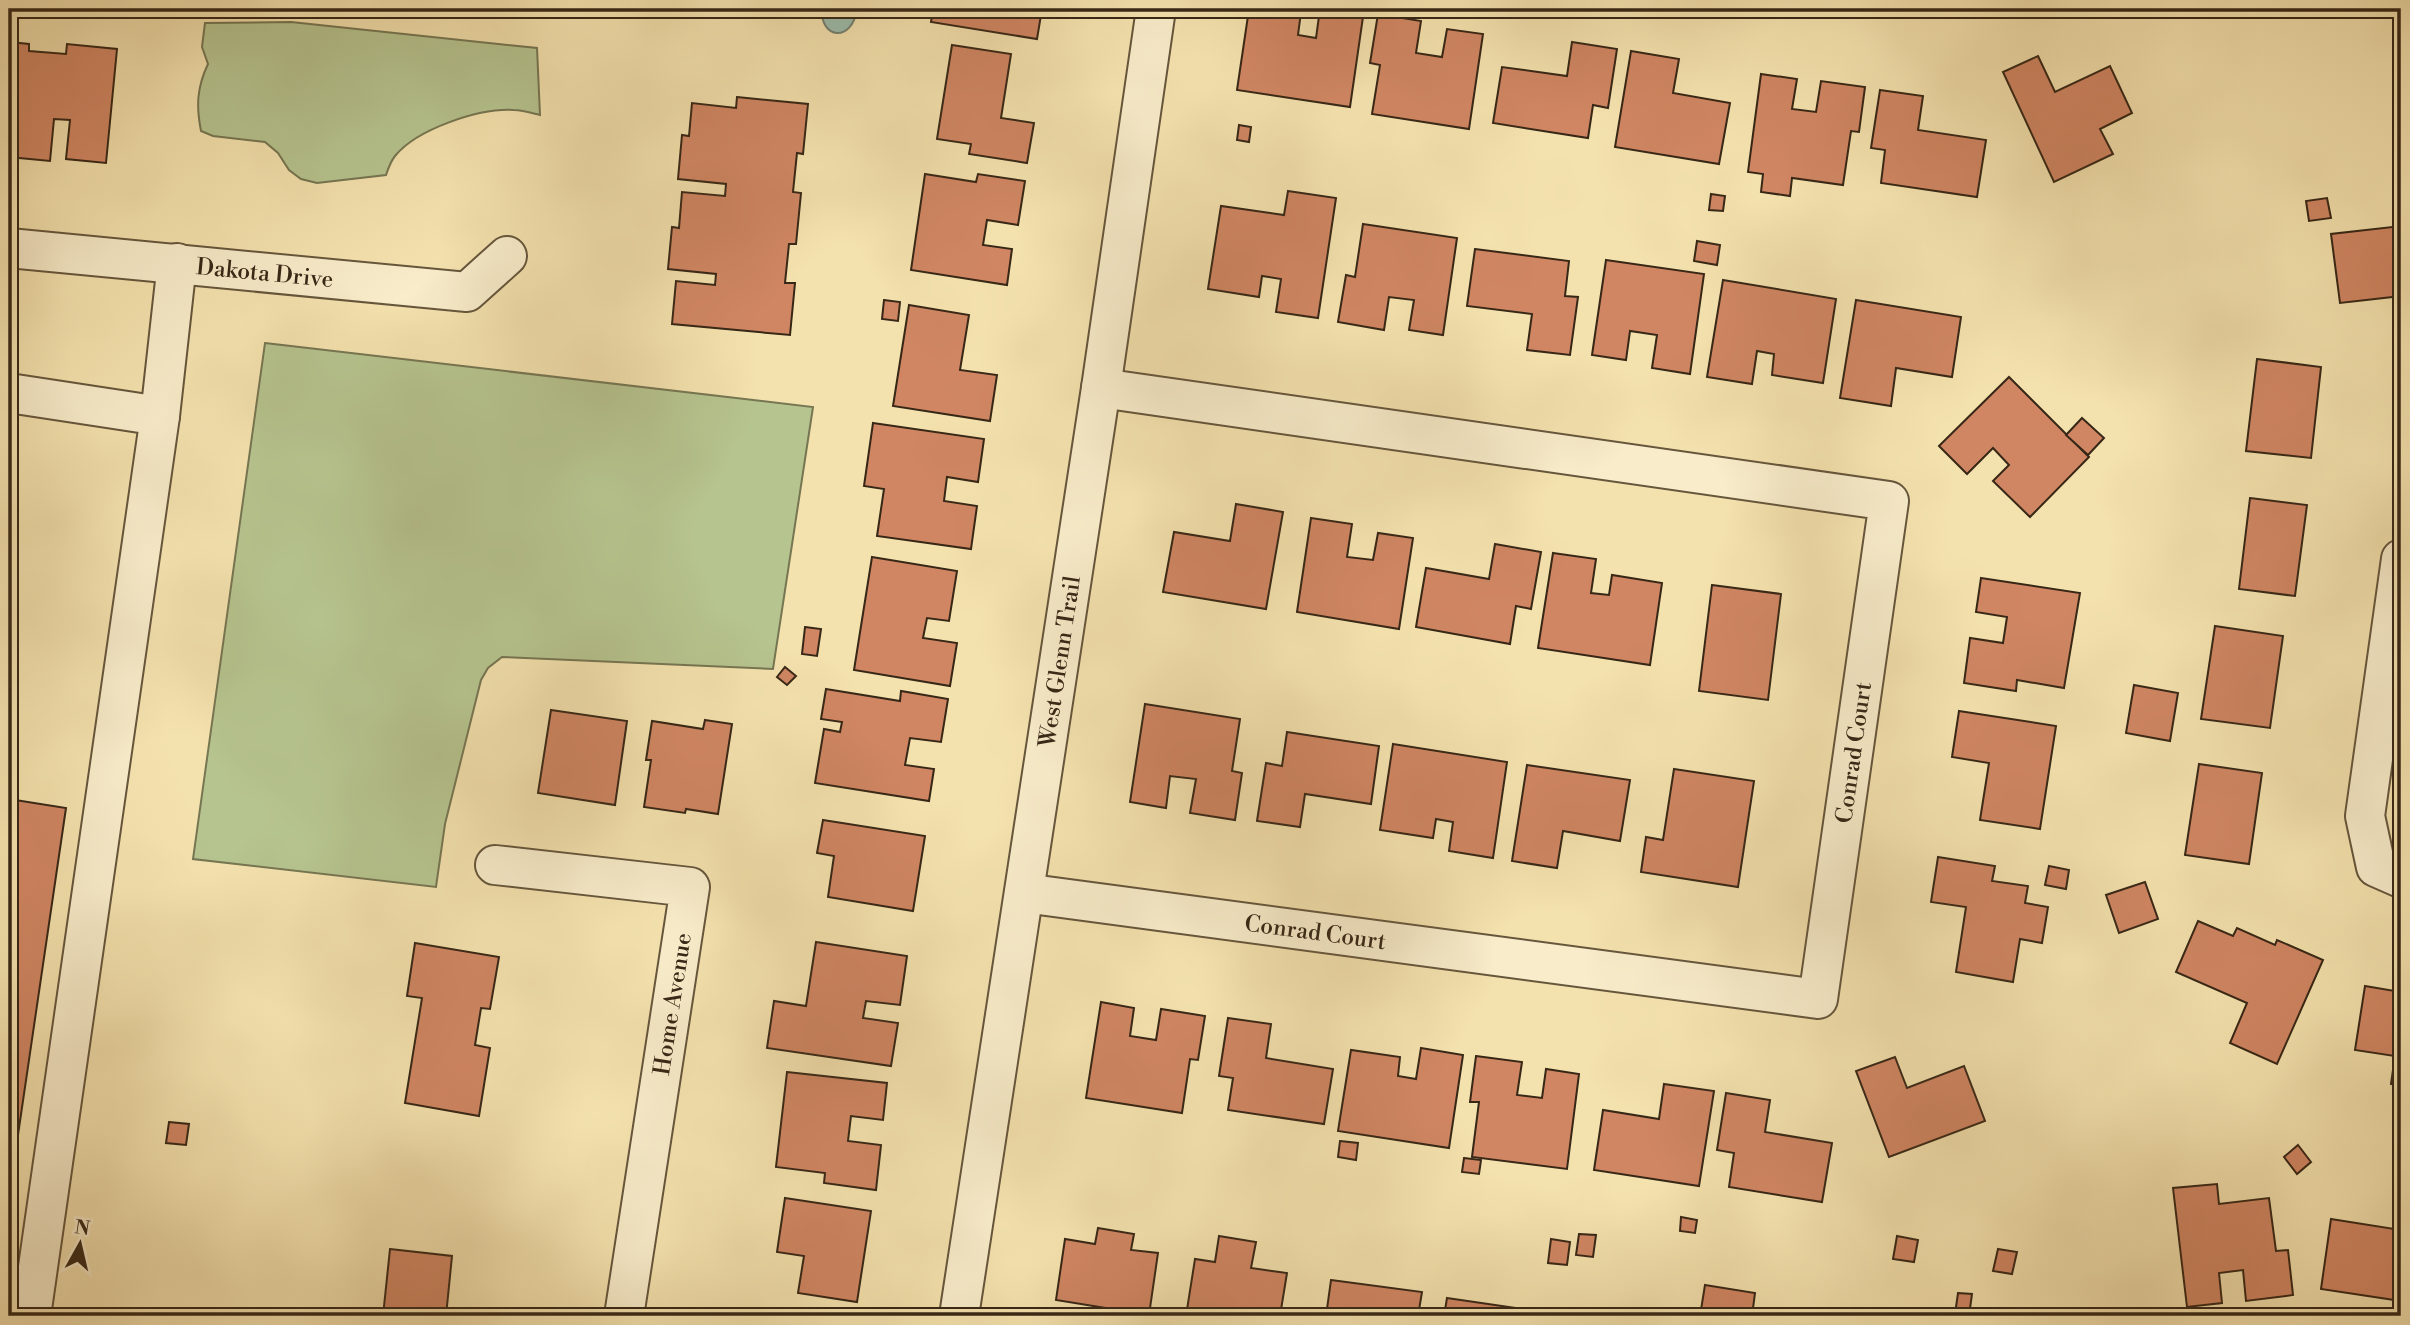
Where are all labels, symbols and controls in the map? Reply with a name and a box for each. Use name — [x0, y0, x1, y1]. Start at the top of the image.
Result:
street label: Dakota Drive — [195, 253, 335, 294]
street label: West Glenn Trail — [1033, 574, 1087, 750]
street label: Conrad Court — [1830, 680, 1878, 825]
street label: Conrad Court — [1243, 910, 1388, 956]
street label: Home Avenue — [648, 931, 698, 1077]
north arrow — [46, 1210, 116, 1280]
text: N — [73, 1215, 91, 1241]

